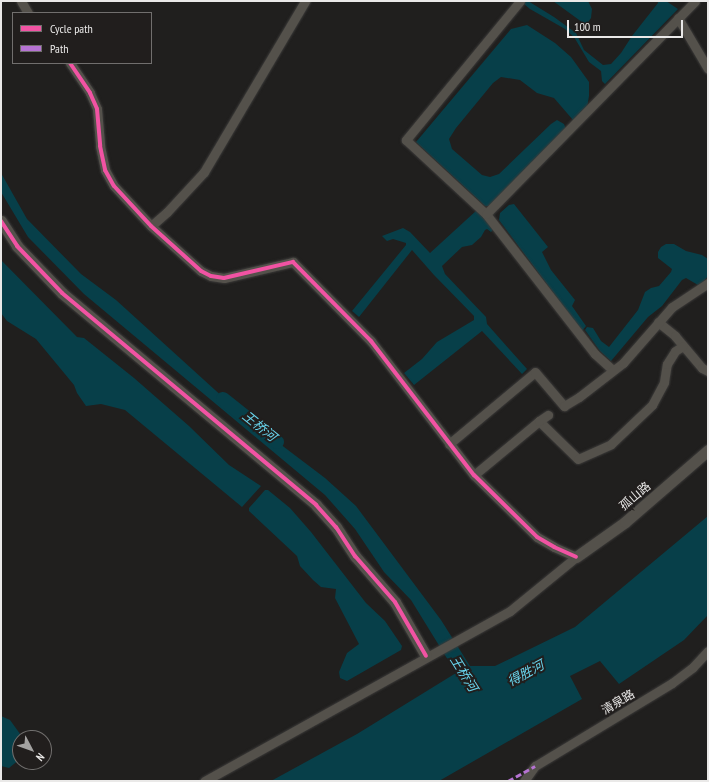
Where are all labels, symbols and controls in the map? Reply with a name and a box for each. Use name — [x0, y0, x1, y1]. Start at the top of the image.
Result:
legend — [12, 12, 152, 64]
scale bar — [569, 12, 685, 38]
text: 100 m — [574, 19, 601, 34]
text: Cycle path — [50, 21, 93, 36]
text: Path — [50, 41, 68, 56]
water label: 王桥河 — [239, 409, 279, 445]
street label: 孤山路 — [617, 479, 653, 513]
water label: 王桥河 — [446, 653, 480, 695]
water label: 得胜河 — [505, 658, 547, 690]
street label: 清泉路 — [599, 687, 637, 717]
north arrow — [12, 730, 52, 770]
text: N — [33, 750, 48, 764]

